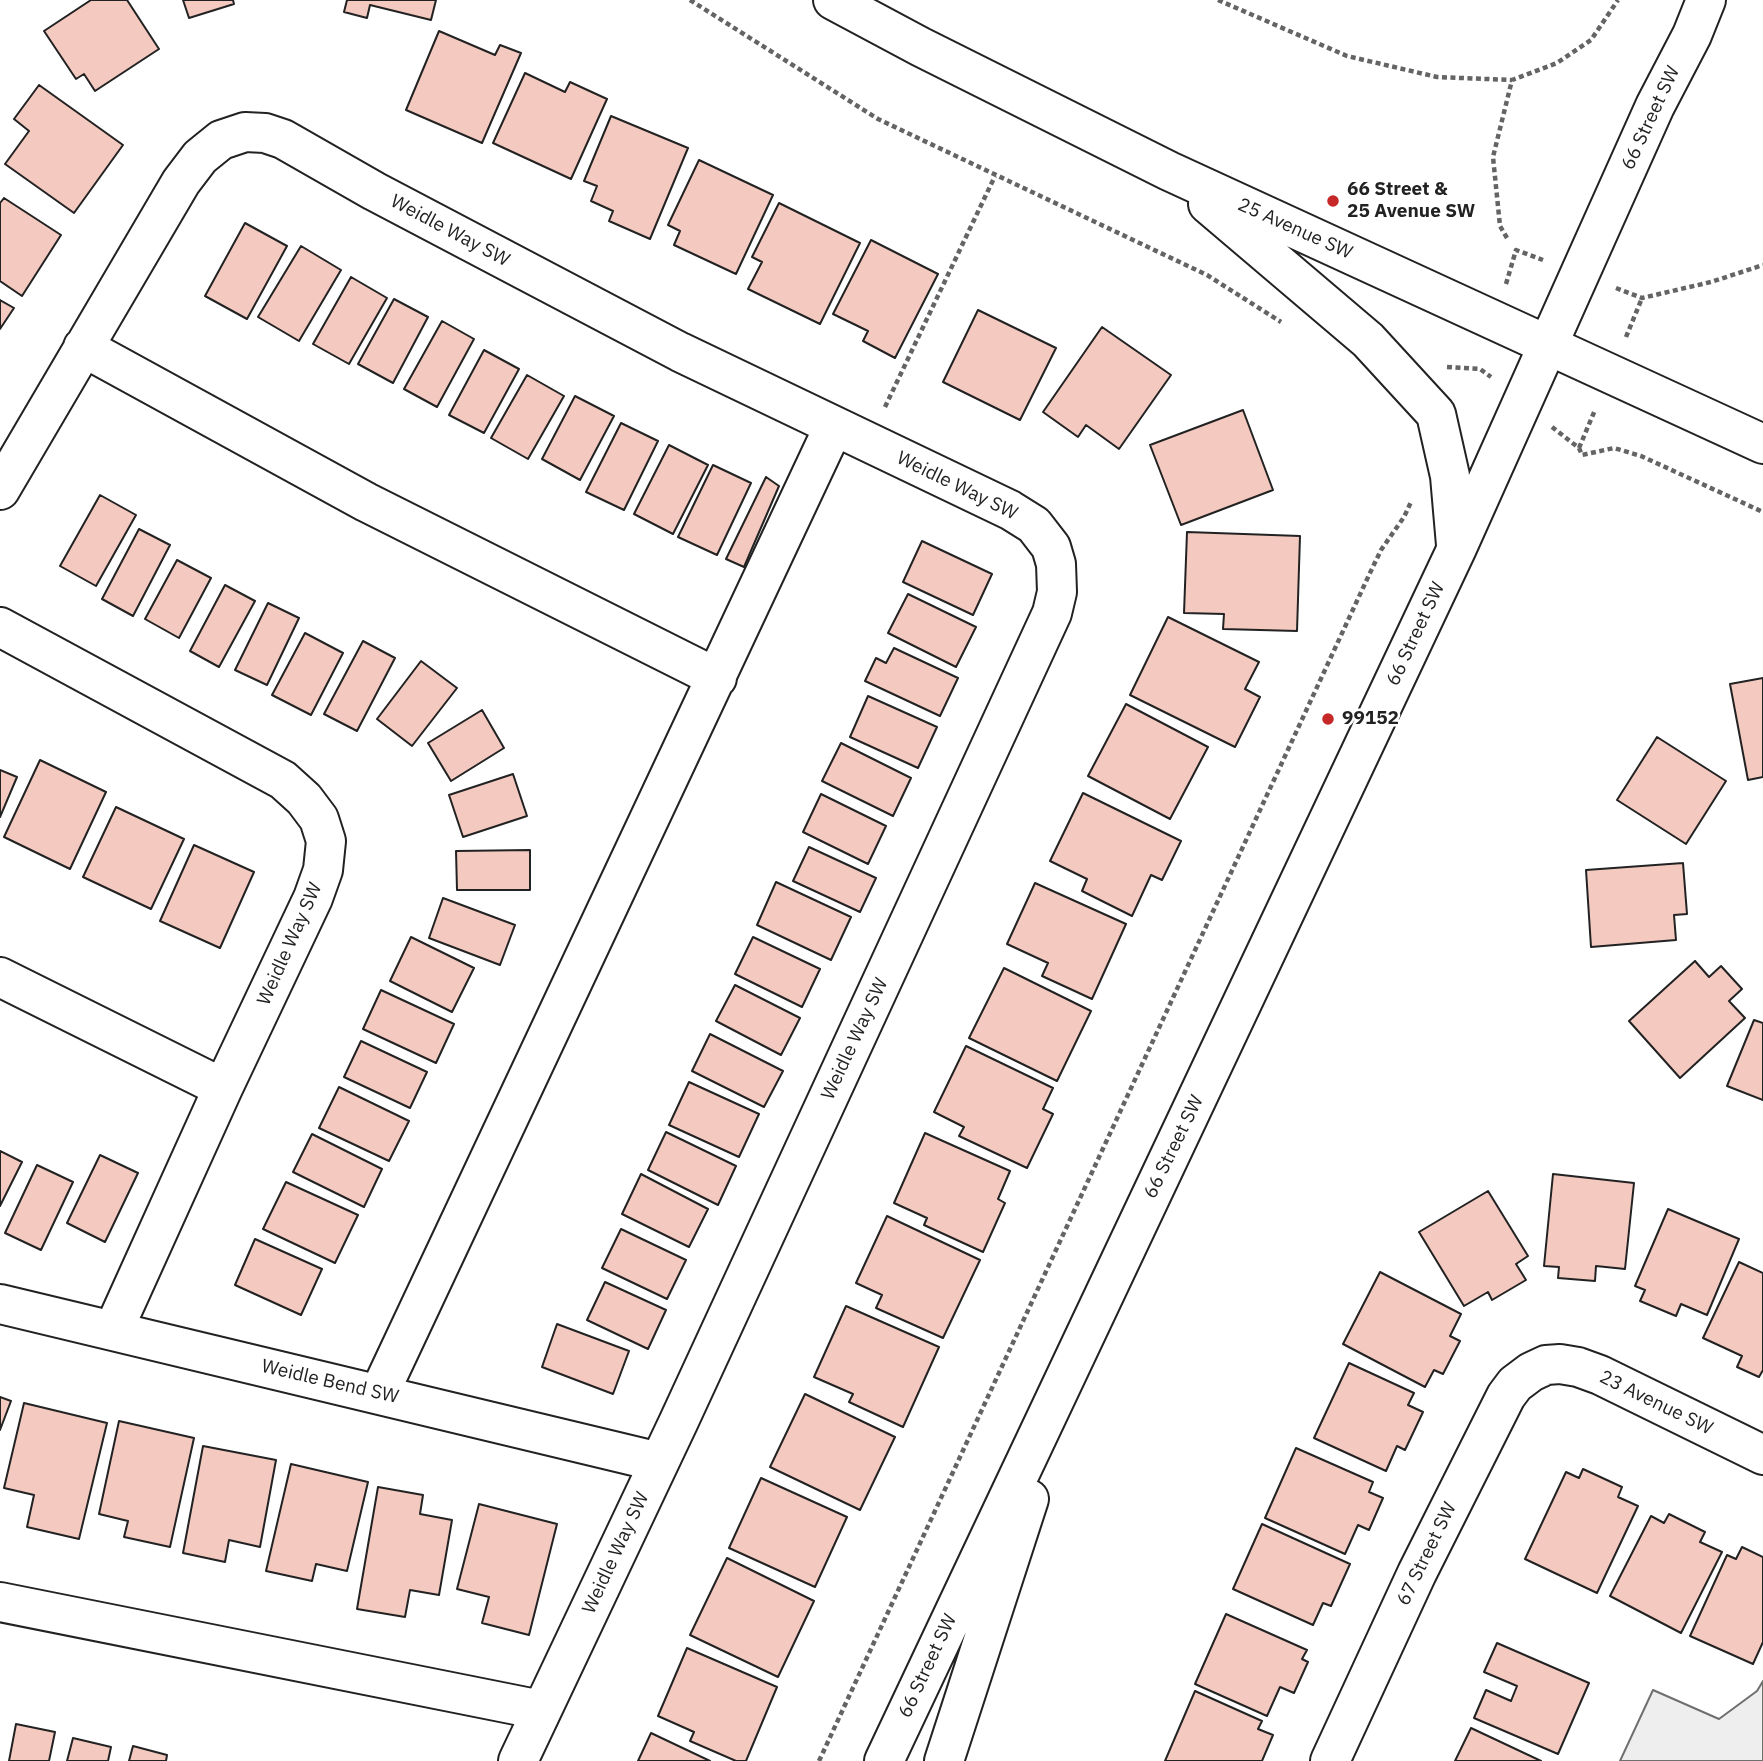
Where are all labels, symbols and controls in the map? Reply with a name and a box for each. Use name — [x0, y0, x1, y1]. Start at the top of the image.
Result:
street label: 66 Street SW — [1617, 62, 1685, 174]
place label: 66 Street & 25 Avenue SW — [1347, 179, 1475, 223]
street label: Weidle Way SW — [387, 190, 513, 272]
marker: 66 Street & 25 Avenue SW — [1325, 193, 1341, 209]
street label: 25 Avenue SW — [1234, 194, 1356, 264]
street label: Weidle Way SW — [893, 447, 1021, 525]
street label: 66 Street SW — [1382, 578, 1450, 690]
place label: 99152 — [1342, 708, 1399, 730]
marker: 99152 — [1320, 711, 1336, 727]
street label: Weidle Way SW — [253, 879, 327, 1009]
street label: Weidle Way SW — [817, 974, 893, 1104]
street label: 66 Street SW — [1139, 1092, 1209, 1202]
street label: Weidle Bend SW — [259, 1355, 401, 1409]
street label: 23 Avenue SW — [1596, 1366, 1716, 1440]
street label: Weidle Way SW — [578, 1488, 654, 1618]
street label: 67 Street SW — [1392, 1499, 1462, 1609]
street label: 66 Street SW — [894, 1610, 962, 1722]

